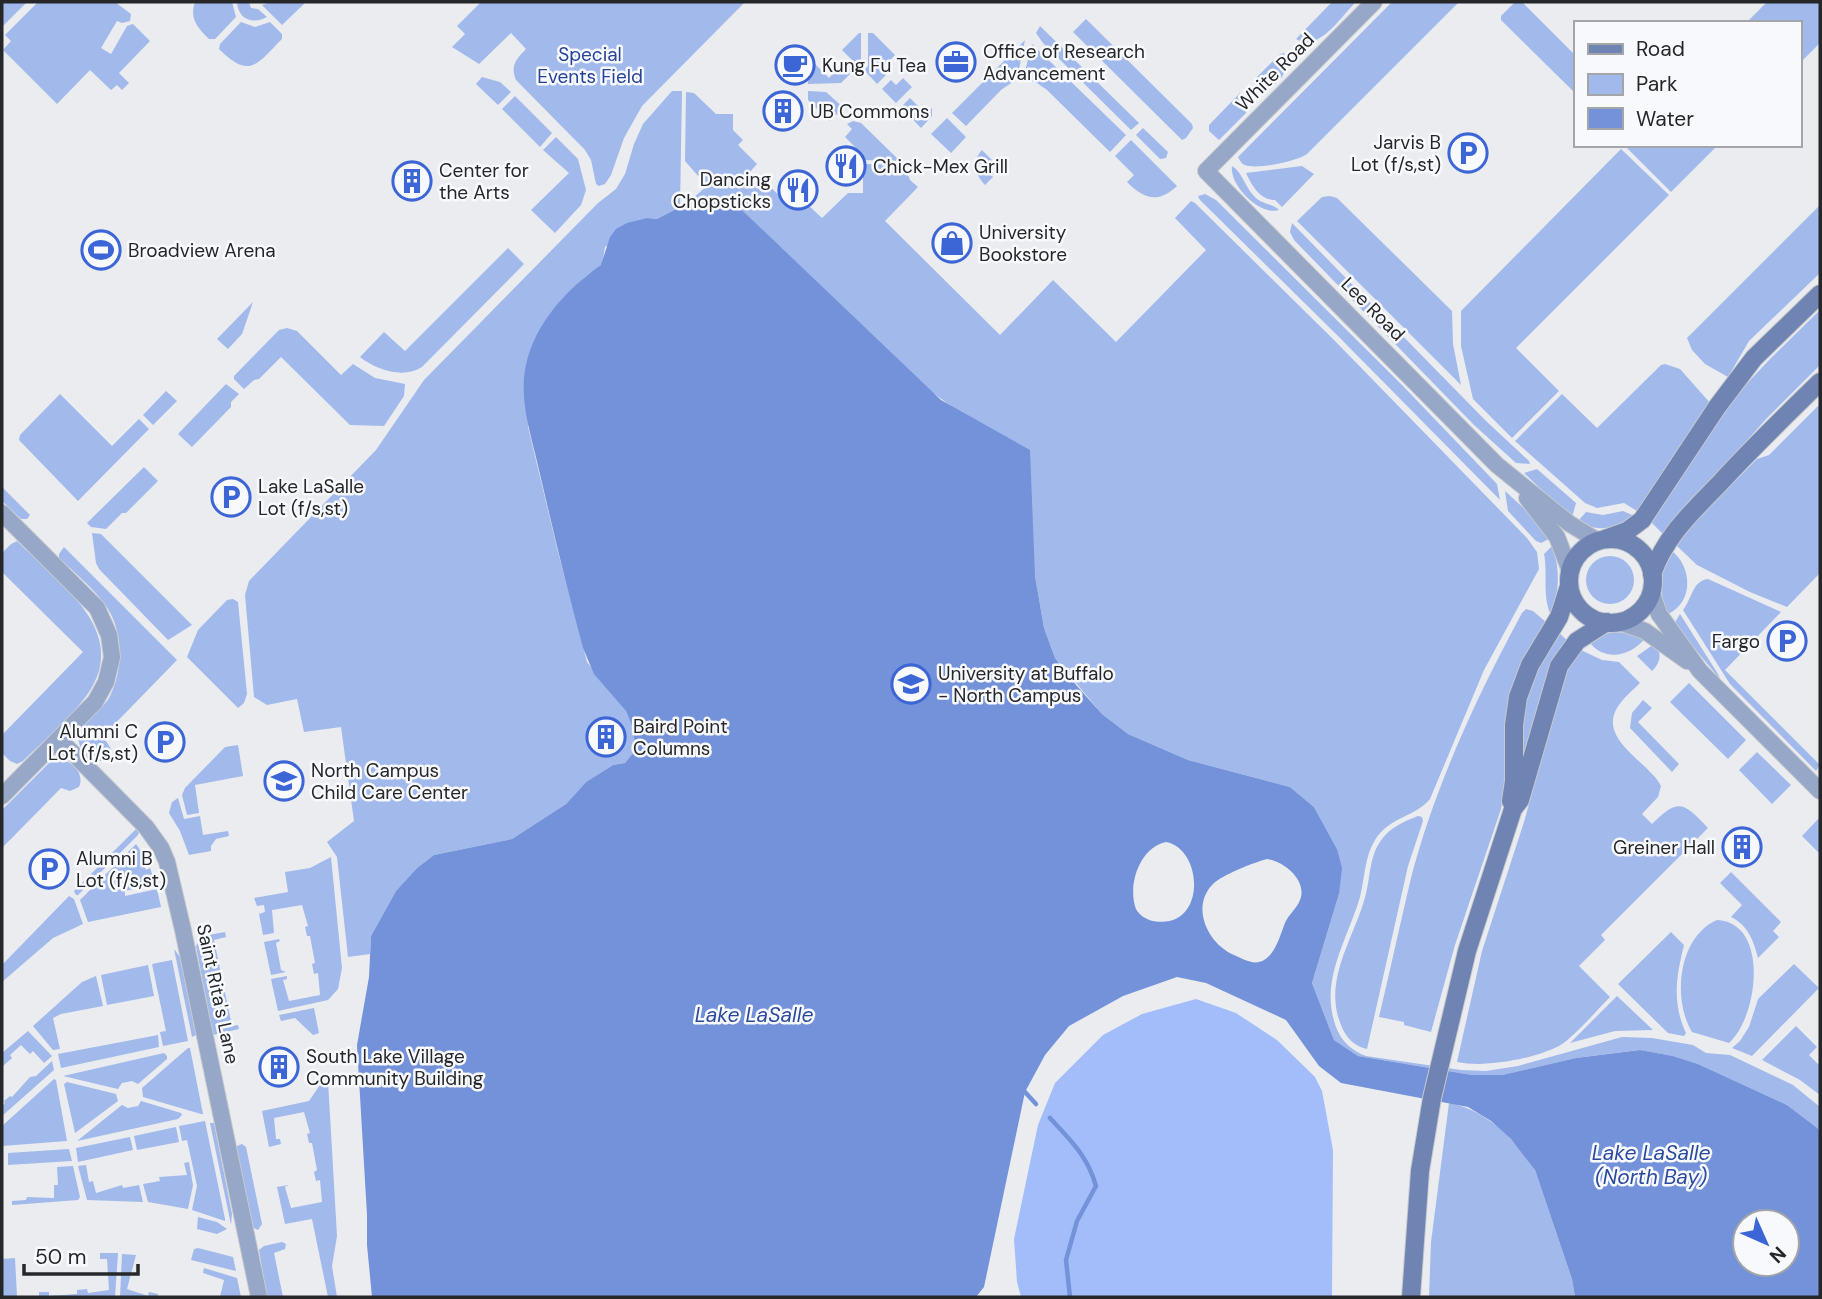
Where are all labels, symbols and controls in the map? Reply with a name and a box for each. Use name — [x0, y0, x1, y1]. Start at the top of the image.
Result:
legend — [1574, 21, 1801, 147]
street label: White Road — [1230, 27, 1320, 117]
text: Road — [1636, 35, 1685, 63]
place label: Office of Research Advancement — [983, 39, 1145, 86]
office icon: Office of Research Advancement — [935, 41, 977, 83]
park label: Special Events Field — [537, 42, 643, 89]
cafe icon: Kung Fu Tea — [774, 44, 816, 86]
place label: Kung Fu Tea — [822, 53, 926, 78]
text: Park — [1636, 70, 1678, 98]
building icon: UB Commons — [762, 90, 804, 132]
place label: UB Commons — [810, 99, 929, 124]
text: Water — [1636, 105, 1694, 133]
place label: Jarvis B Lot (f/s,st) — [1351, 130, 1441, 177]
parking icon: Jarvis B Lot (f/s,st) — [1447, 132, 1489, 174]
restaurant icon: Chick-Mex Grill — [825, 145, 867, 187]
place label: Chick-Mex Grill — [873, 154, 1008, 179]
place label: Center for the Arts — [439, 158, 529, 205]
building icon: Center for the Arts — [391, 160, 433, 202]
place label: Dancing Chopsticks — [673, 167, 771, 214]
restaurant icon: Dancing Chopsticks — [777, 169, 819, 211]
place label: University Bookstore — [979, 220, 1067, 267]
shop icon: University Bookstore — [931, 222, 973, 264]
sports icon: Broadview Arena — [80, 229, 122, 271]
place label: Broadview Arena — [128, 238, 276, 263]
street label: Lee Road — [1336, 272, 1410, 346]
place label: Lake LaSalle Lot (f/s,st) — [258, 474, 364, 521]
parking icon: Lake LaSalle Lot (f/s,st) — [210, 476, 252, 518]
parking icon: Fargo — [1766, 620, 1808, 662]
place label: Fargo — [1712, 629, 1760, 654]
place label: University at Buffalo - North Campus — [938, 661, 1114, 708]
school or university icon: University at Buffalo - North Campus — [890, 663, 932, 705]
place label: Baird Point Columns — [633, 714, 728, 761]
building icon: Baird Point Columns — [585, 716, 627, 758]
place label: Alumni C Lot (f/s,st) — [48, 719, 138, 766]
parking icon: Alumni C Lot (f/s,st) — [144, 721, 186, 763]
place label: North Campus Child Care Center — [311, 758, 468, 805]
school or university icon: North Campus Child Care Center — [263, 760, 305, 802]
building icon: Greiner Hall — [1721, 826, 1763, 868]
place label: Greiner Hall — [1613, 835, 1715, 860]
place label: Alumni B Lot (f/s,st) — [76, 846, 166, 893]
parking icon: Alumni B Lot (f/s,st) — [28, 848, 70, 890]
street label: Saint Rita's Lane — [191, 922, 245, 1066]
water label: Lake LaSalle — [695, 1001, 813, 1029]
place label: South Lake Village Community Building — [306, 1044, 484, 1091]
building icon: South Lake Village Community Building — [258, 1046, 300, 1088]
water label: Lake LaSalle (North Bay) — [1592, 1139, 1710, 1191]
north arrow — [1731, 1208, 1801, 1278]
scale bar — [24, 1232, 138, 1276]
text: N — [1764, 1241, 1791, 1268]
text: 50 m — [35, 1243, 86, 1271]

